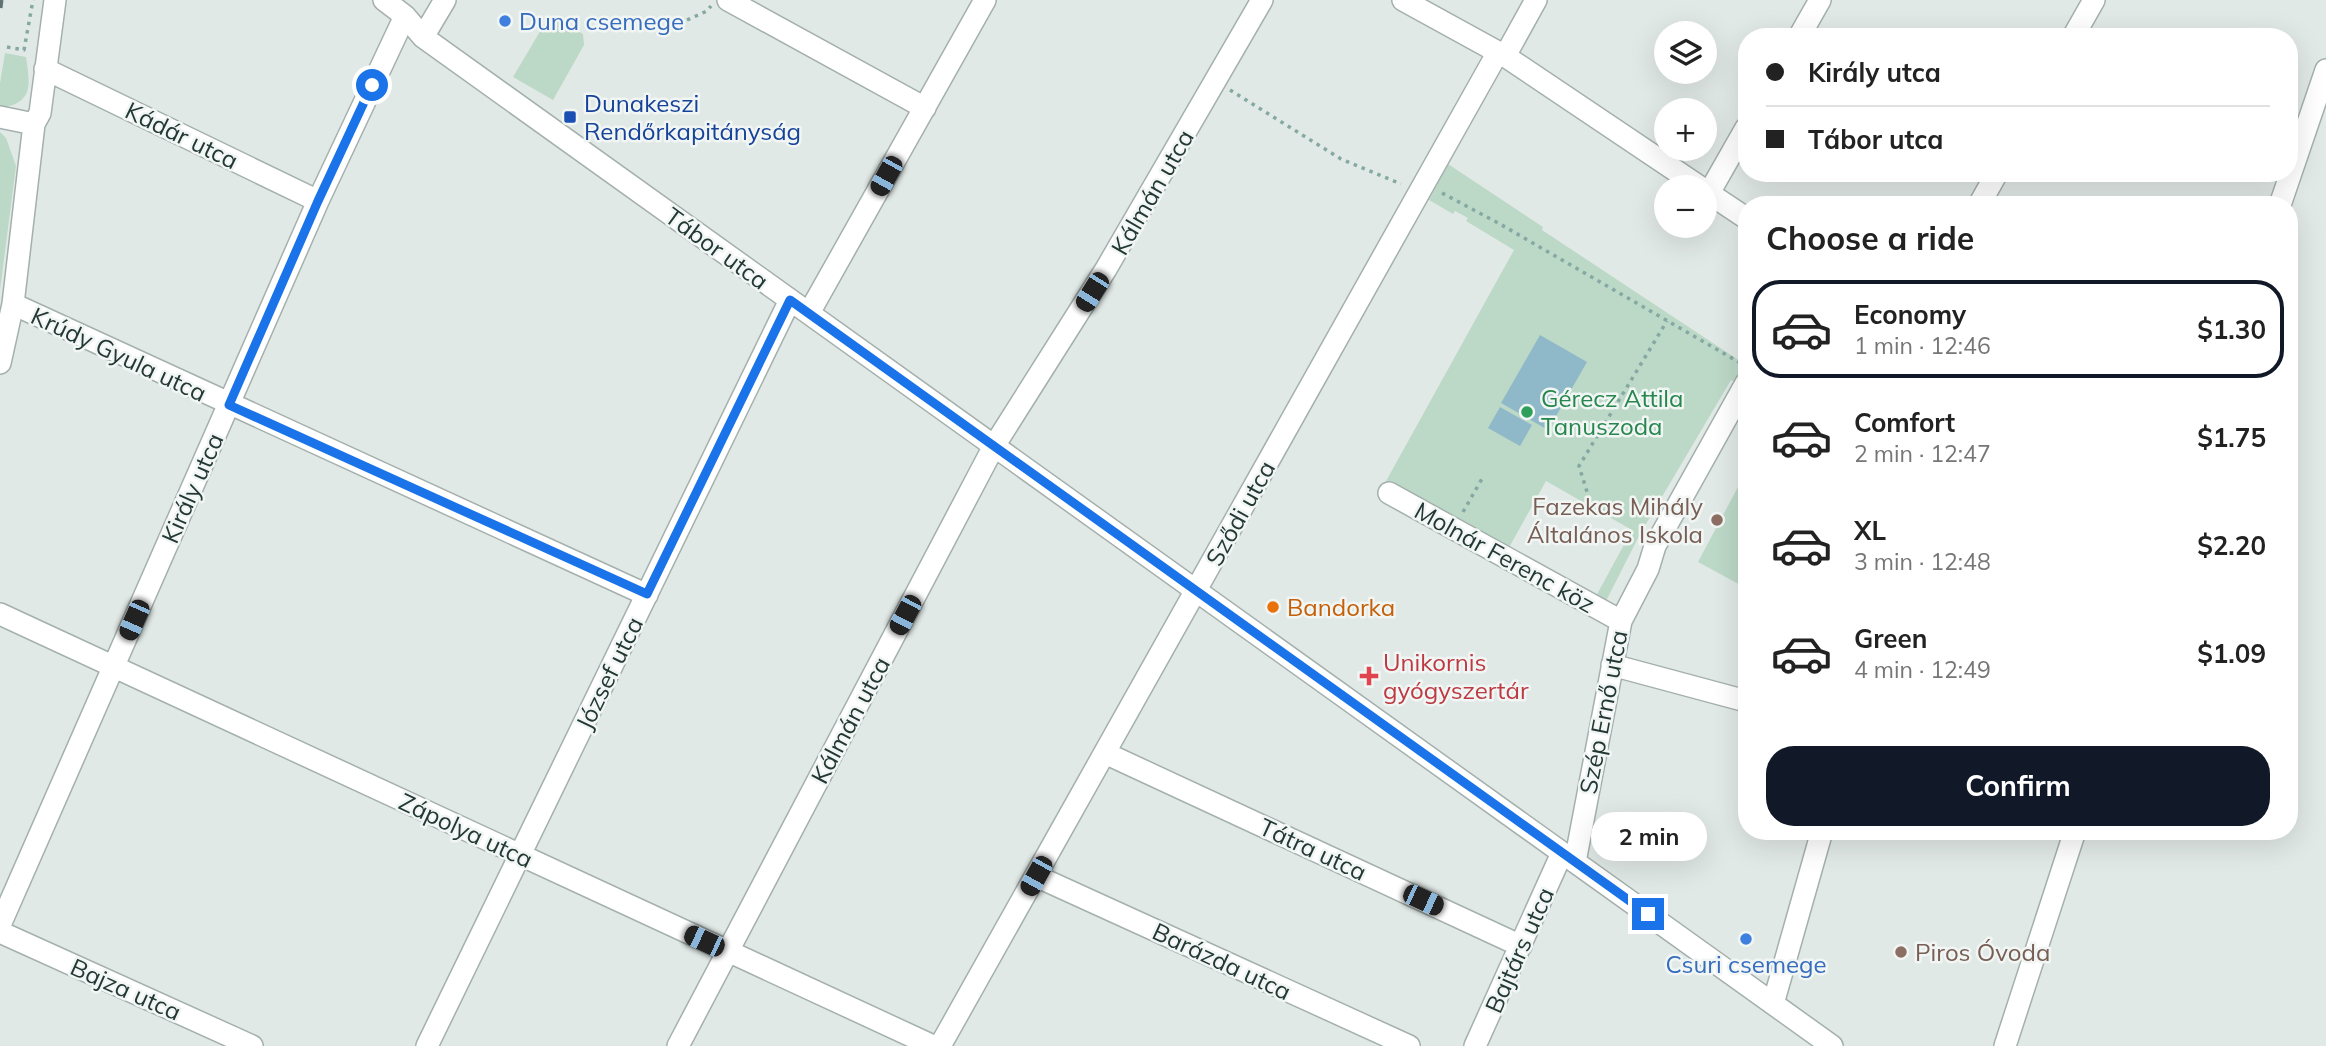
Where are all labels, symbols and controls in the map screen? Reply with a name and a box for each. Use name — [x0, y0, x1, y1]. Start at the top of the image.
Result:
place label: Duna csemege — [519, 6, 684, 36]
marker: Duna csemege — [497, 13, 513, 29]
map controls — [1654, 21, 1717, 238]
button: layers — [1654, 21, 1717, 84]
text: Király utca — [1808, 56, 1941, 89]
route start — [356, 69, 388, 101]
place label: Dunakeszi Rendőrkapitányság — [584, 88, 801, 146]
street label: Kádár utca — [121, 95, 243, 175]
button: + — [1654, 98, 1717, 161]
marker: Dunakeszi Rendőrkapitányság — [562, 109, 578, 125]
text: Tábor utca — [1808, 123, 1943, 156]
street label: Kálmán utca — [1104, 124, 1200, 260]
car — [867, 153, 906, 199]
button: − — [1654, 175, 1717, 238]
street label: Tábor utca — [660, 201, 774, 295]
text: Choose a ride — [1766, 218, 1974, 258]
car — [1072, 269, 1113, 315]
icon: car — [1770, 298, 1833, 361]
text: Economy — [1854, 298, 1966, 331]
street label: Krúdy Gyula utca — [27, 300, 211, 408]
text: $1.30 — [2197, 313, 2266, 346]
text: 1 min · 12:46 — [1854, 331, 1991, 360]
place label: Gérecz Attila Tanuszoda — [1541, 383, 1683, 441]
marker: Gérecz Attila Tanuszoda — [1519, 404, 1535, 420]
icon: car — [1770, 406, 1833, 469]
text: Comfort — [1854, 406, 1955, 439]
text: $1.75 — [2197, 421, 2266, 454]
street label: Király utca — [154, 428, 230, 548]
text: 2 min · 12:47 — [1854, 439, 1991, 468]
street label: Sződi utca — [1199, 455, 1281, 571]
place label: Fazekas Mihály Általános Iskola — [1527, 491, 1703, 549]
street label: Molnár Ferenc köz — [1410, 495, 1600, 619]
marker: Fazekas Mihály Általános Iskola — [1709, 512, 1725, 528]
icon: car — [1770, 514, 1833, 577]
text: XL — [1854, 514, 1886, 547]
text: $2.20 — [2197, 529, 2266, 562]
text: 3 min · 12:48 — [1854, 547, 1991, 576]
car — [886, 592, 925, 638]
place label: Bandorka — [1287, 592, 1395, 622]
car — [116, 597, 153, 643]
marker: Bandorka — [1265, 599, 1281, 615]
street label: József utca — [569, 612, 649, 734]
icon: car — [1770, 622, 1833, 685]
text: Green — [1854, 622, 1927, 655]
street label: Szép Ernő utca — [1572, 628, 1634, 796]
text: $1.09 — [2197, 637, 2266, 670]
place label: Unikornis gyógyszertár — [1383, 647, 1529, 705]
street label: Kálmán utca — [804, 651, 896, 789]
text: 4 min · 12:49 — [1854, 655, 1991, 684]
marker: Unikornis gyógyszertár — [1361, 668, 1377, 684]
button: Confirm — [1766, 746, 2270, 826]
street label: Zápolya utca — [394, 786, 538, 874]
street label: Tátra utca — [1255, 811, 1371, 887]
callout: 2 min — [1590, 813, 1706, 862]
text: 2 min — [1619, 822, 1679, 851]
car — [1017, 853, 1056, 899]
car — [1400, 882, 1447, 918]
street label: Bajtárs utca — [1478, 883, 1560, 1017]
route end — [1632, 898, 1664, 930]
street label: Barázda utca — [1148, 916, 1296, 1006]
car — [681, 923, 728, 959]
marker: Csuri csemege — [1738, 931, 1754, 947]
place label: Piros Óvoda — [1915, 937, 2050, 967]
marker: Piros Óvoda — [1893, 944, 1909, 960]
place label: Csuri csemege — [1665, 949, 1827, 979]
street label: Bajza utca — [66, 951, 186, 1027]

